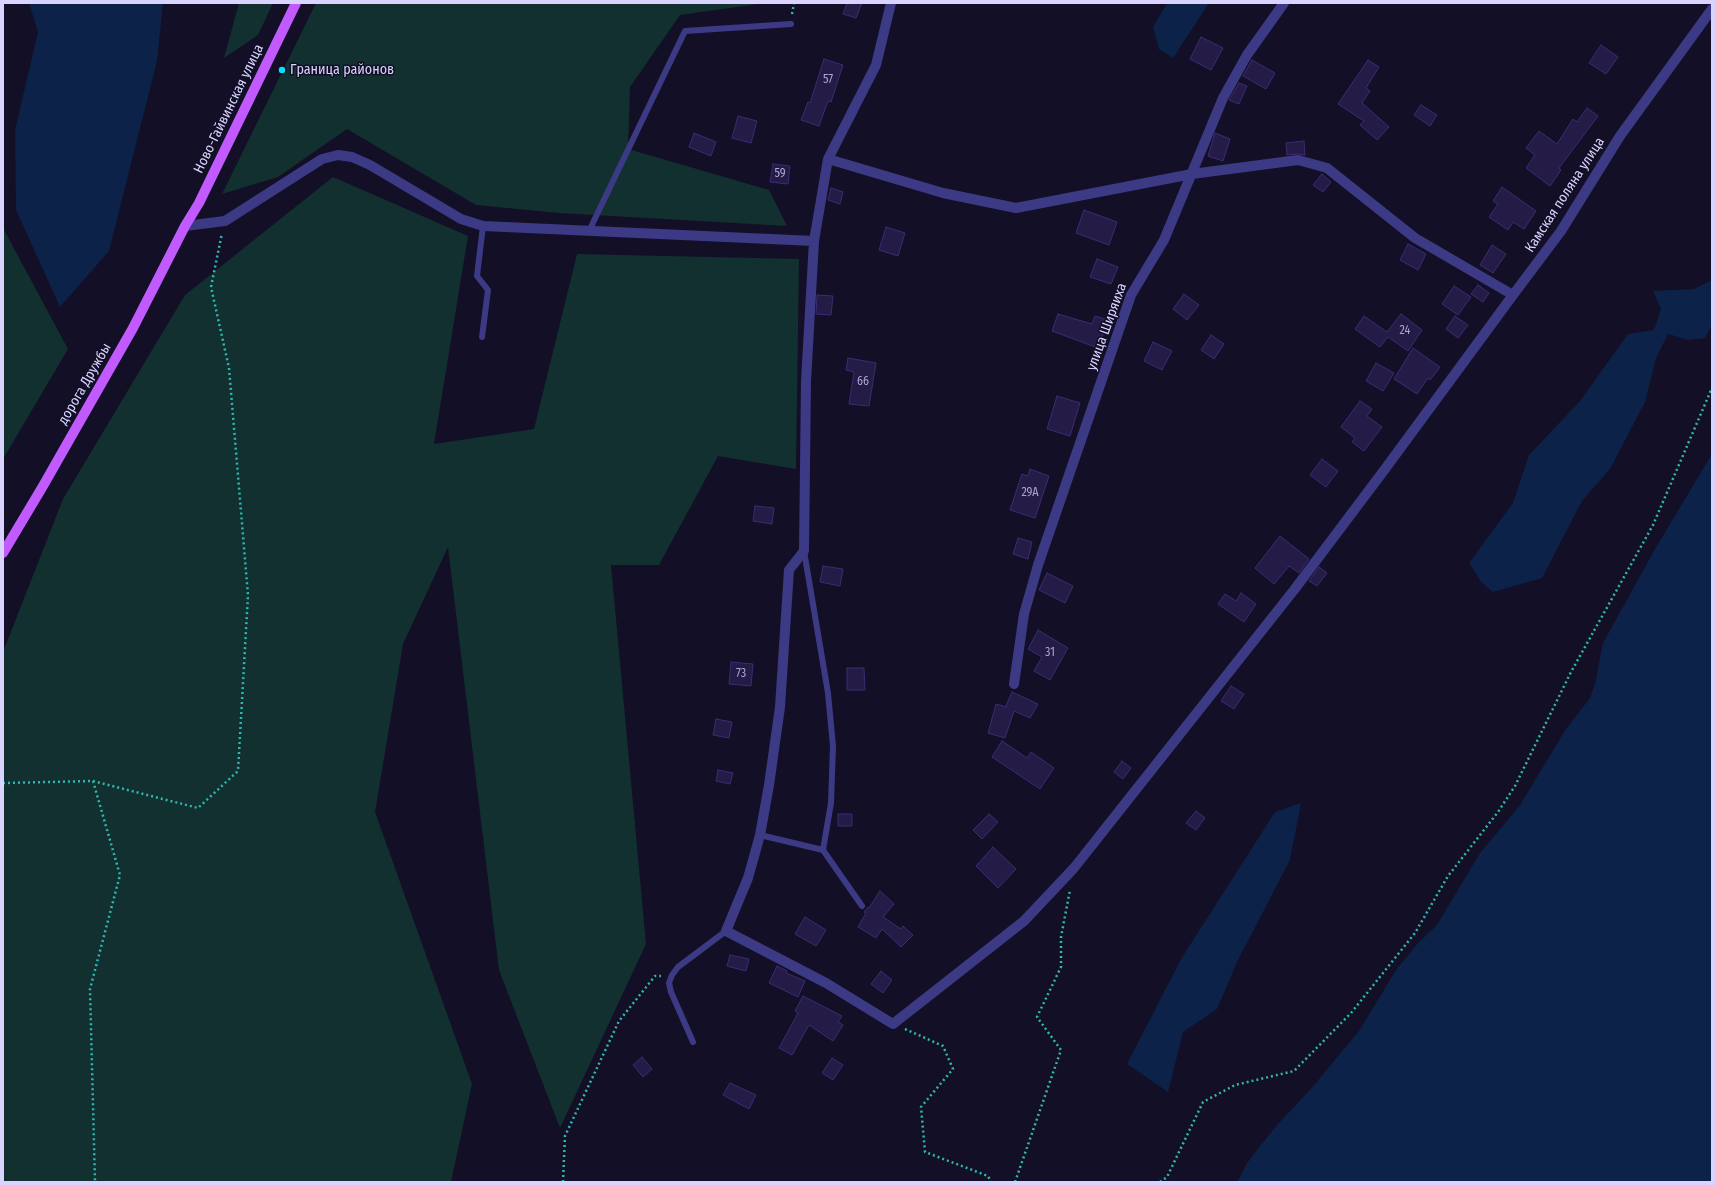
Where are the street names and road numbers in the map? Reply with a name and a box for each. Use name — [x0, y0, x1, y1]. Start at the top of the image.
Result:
street label: Ново-Гайвинская улица — [190, 42, 268, 176]
street label: Камская поляна улица — [1522, 134, 1608, 256]
street label: улица Ширяиха — [1083, 281, 1131, 373]
street label: дорога Дружбы — [55, 340, 115, 428]

